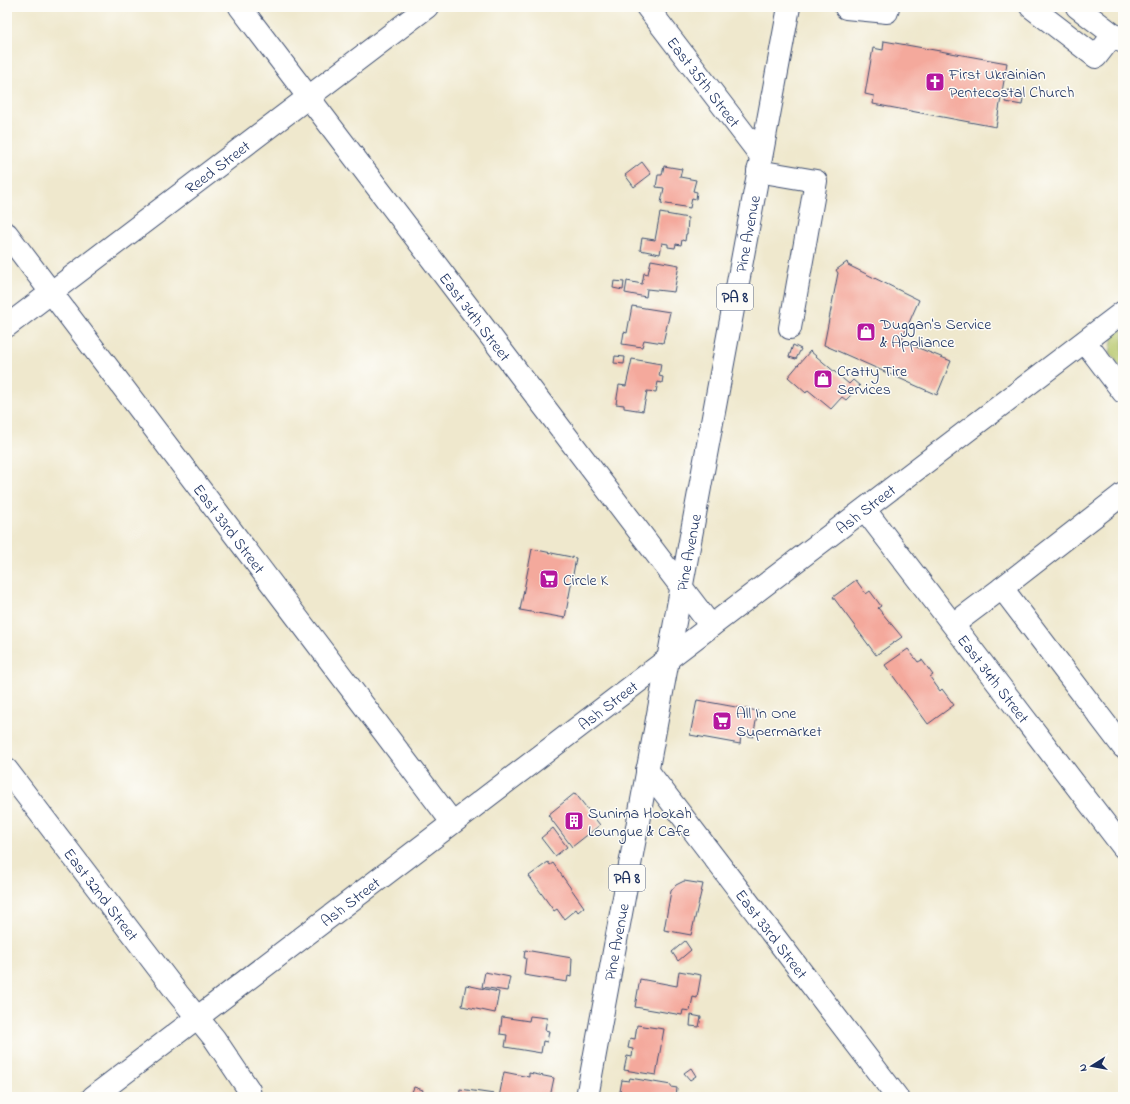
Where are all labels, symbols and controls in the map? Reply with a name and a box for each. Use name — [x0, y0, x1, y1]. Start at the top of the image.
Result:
street label: East 35th Street — [660, 32, 746, 134]
place label: First Ukrainian Pentecostal Church — [948, 63, 1074, 105]
church icon: First Ukrainian Pentecostal Church — [924, 71, 946, 93]
street label: Reed Street — [181, 135, 257, 201]
street label: Pine Avenue — [730, 193, 768, 275]
street label: East 34th Street — [432, 268, 516, 368]
road number: PA 8 — [717, 284, 753, 310]
place label: Duggan's Service & Appliance — [879, 313, 992, 355]
shop icon: Duggan's Service & Appliance — [855, 321, 877, 343]
place label: Cratty Tire Services — [837, 360, 908, 402]
shop icon: Cratty Tire Services — [812, 368, 834, 390]
street label: East 33rd Street — [186, 479, 270, 580]
street label: Ash Street — [831, 479, 902, 541]
street label: Pine Avenue — [671, 511, 709, 593]
supermarket icon: Circle K — [538, 568, 560, 590]
place label: Circle K — [563, 569, 609, 593]
street label: East 34th Street — [950, 630, 1035, 730]
street label: Ash Street — [574, 675, 644, 737]
place label: All In One Supermarket — [736, 702, 822, 744]
supermarket icon: All In One Supermarket — [711, 710, 733, 732]
place label: Sunima Hookah Loungue & Cafe — [588, 802, 692, 844]
building icon: Sunima Hookah Loungue & Cafe — [563, 810, 585, 832]
street label: East 32nd Street — [57, 844, 144, 947]
road number: PA 8 — [609, 865, 645, 891]
street label: Ash Street — [316, 872, 387, 934]
street label: East 33rd Street — [728, 885, 813, 985]
street label: Pine Avenue — [599, 901, 637, 983]
north arrow — [1072, 1046, 1112, 1086]
text: N — [1075, 1063, 1092, 1073]

